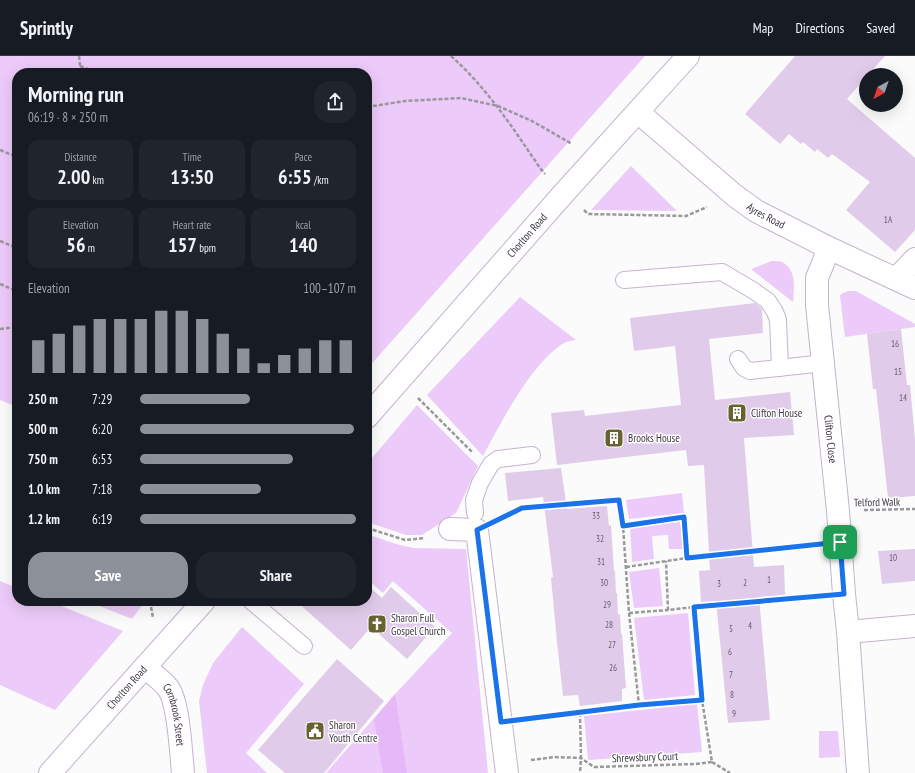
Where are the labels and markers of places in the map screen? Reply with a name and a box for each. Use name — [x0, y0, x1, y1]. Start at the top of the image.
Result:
building icon: Clifton House — [726, 402, 748, 424]
place label: Clifton House — [751, 406, 803, 420]
building icon: Brooks House — [603, 427, 625, 449]
place label: Brooks House — [628, 431, 680, 445]
pin — [823, 525, 857, 559]
place label: Sharon Full Gospel Church — [391, 611, 446, 638]
church icon: Sharon Full Gospel Church — [366, 613, 388, 635]
place label: Sharon Youth Centre — [329, 718, 378, 745]
public building icon: Sharon Youth Centre — [304, 720, 326, 742]

